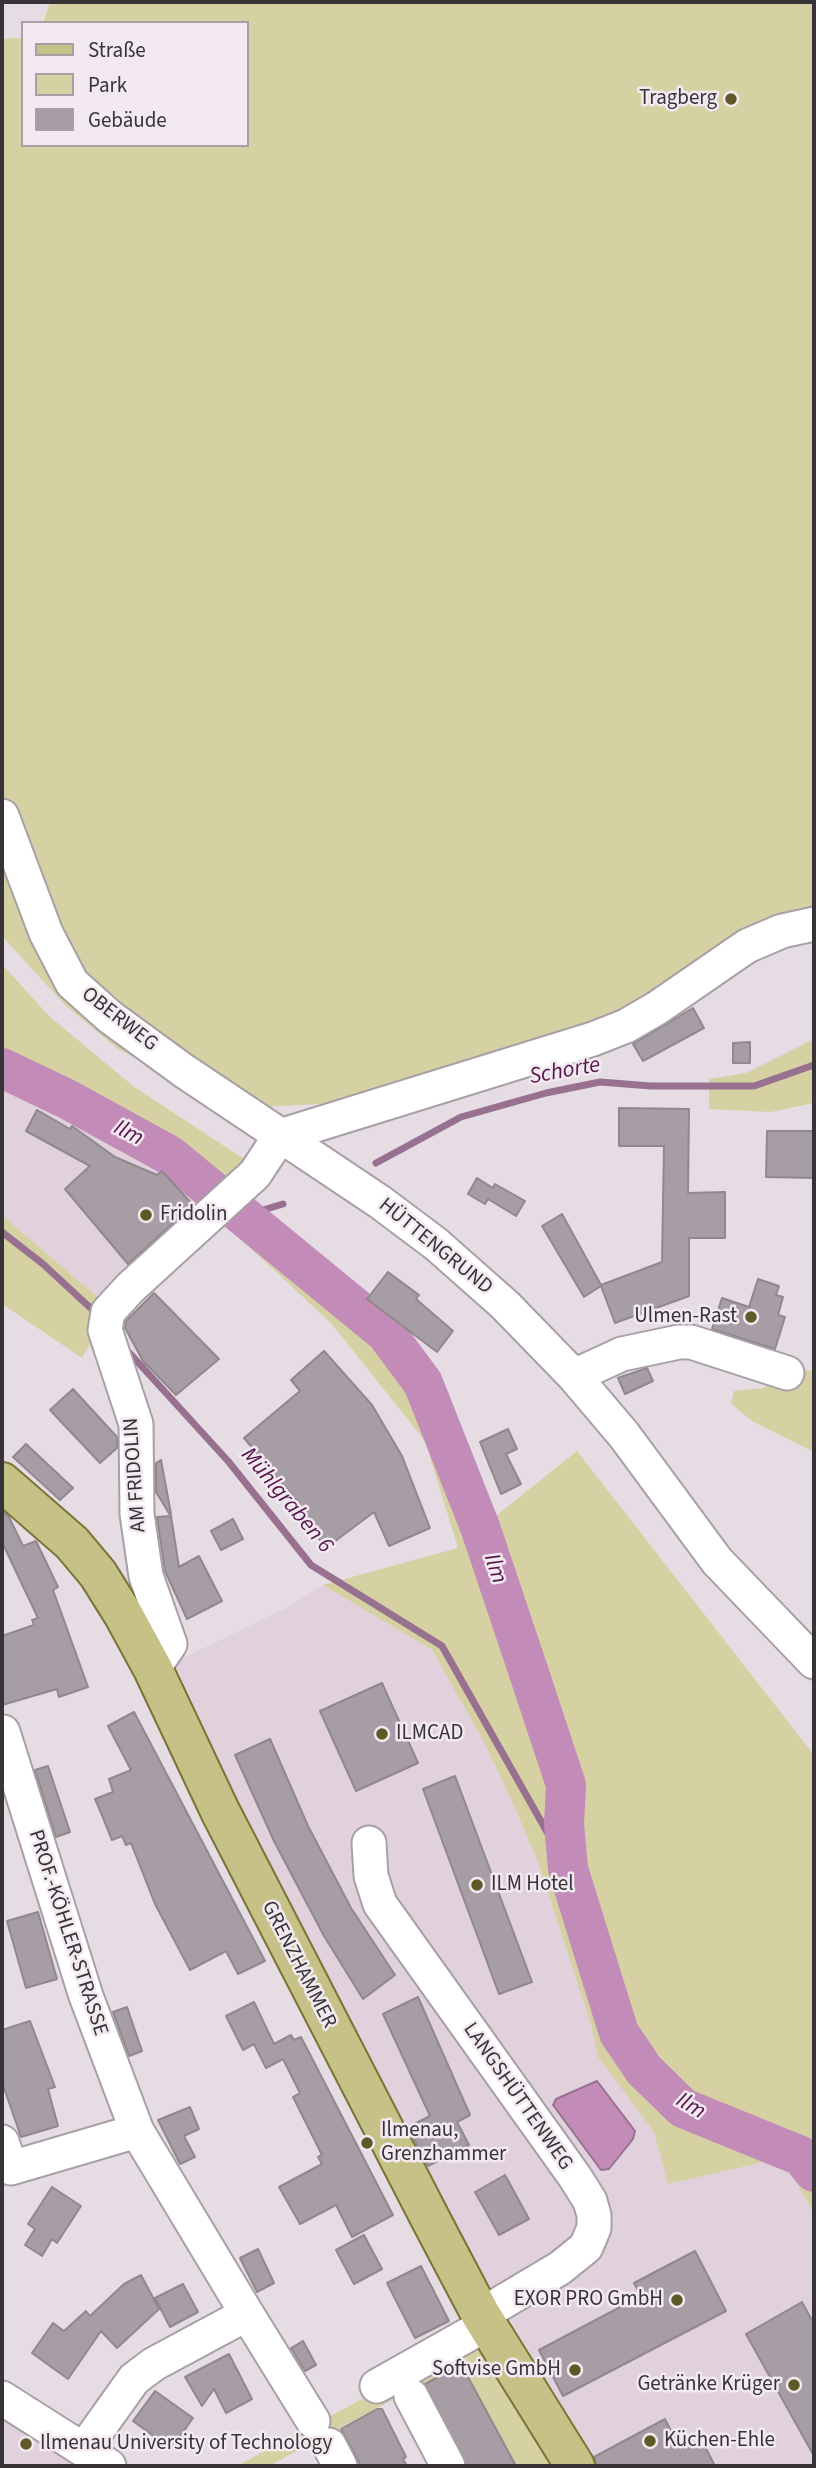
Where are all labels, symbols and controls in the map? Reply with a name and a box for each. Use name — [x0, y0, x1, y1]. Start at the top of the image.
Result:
legend — [21, 21, 248, 147]
text: Straße — [88, 35, 146, 65]
text: Park — [88, 70, 127, 100]
place label: Tragberg — [639, 86, 717, 112]
marker: Tragberg — [723, 91, 739, 107]
text: Gebäude — [88, 105, 167, 135]
street label: OBERWEG — [76, 982, 162, 1058]
water label: Schorte — [527, 1052, 603, 1092]
water label: Ilm — [108, 1115, 148, 1153]
street label: HÜTTENGRUND — [373, 1193, 497, 1301]
place label: Fridolin — [160, 1202, 227, 1228]
marker: Fridolin — [138, 1207, 154, 1223]
place label: Ulmen-Rast — [634, 1304, 737, 1330]
marker: Ulmen-Rast — [743, 1309, 759, 1325]
street label: AM FRIDOLIN — [119, 1417, 153, 1533]
water label: Mühlgraben 6 — [234, 1443, 338, 1559]
water label: Ilm — [476, 1550, 512, 1588]
place label: ILMCAD — [396, 1721, 463, 1747]
marker: ILMCAD — [374, 1726, 390, 1742]
street label: PROF.-KÖHLER-STRASSE — [22, 1827, 112, 2039]
place label: ILM Hotel — [491, 1872, 573, 1898]
marker: ILM Hotel — [469, 1877, 485, 1893]
street label: GRENZHAMMER — [255, 1897, 341, 2033]
street label: LANGSHÜTTENWEG — [457, 2018, 577, 2176]
water label: Ilm — [670, 2087, 710, 2127]
place label: Ilmenau, Grenzhammer — [381, 2118, 506, 2168]
marker: Ilmenau, Grenzhammer — [359, 2135, 375, 2151]
place label: EXOR PRO GmbH — [514, 2287, 663, 2313]
marker: EXOR PRO GmbH — [669, 2292, 685, 2308]
place label: Softvise GmbH — [432, 2357, 561, 2383]
marker: Softvise GmbH — [567, 2362, 583, 2378]
place label: Getränke Krüger — [637, 2372, 780, 2398]
marker: Getränke Krüger — [786, 2377, 802, 2393]
place label: Küchen-Ehle — [664, 2428, 775, 2454]
place label: Ilmenau University of Technology — [40, 2431, 332, 2457]
marker: Küchen-Ehle — [642, 2433, 658, 2449]
marker: Ilmenau University of Technology — [18, 2436, 34, 2452]

